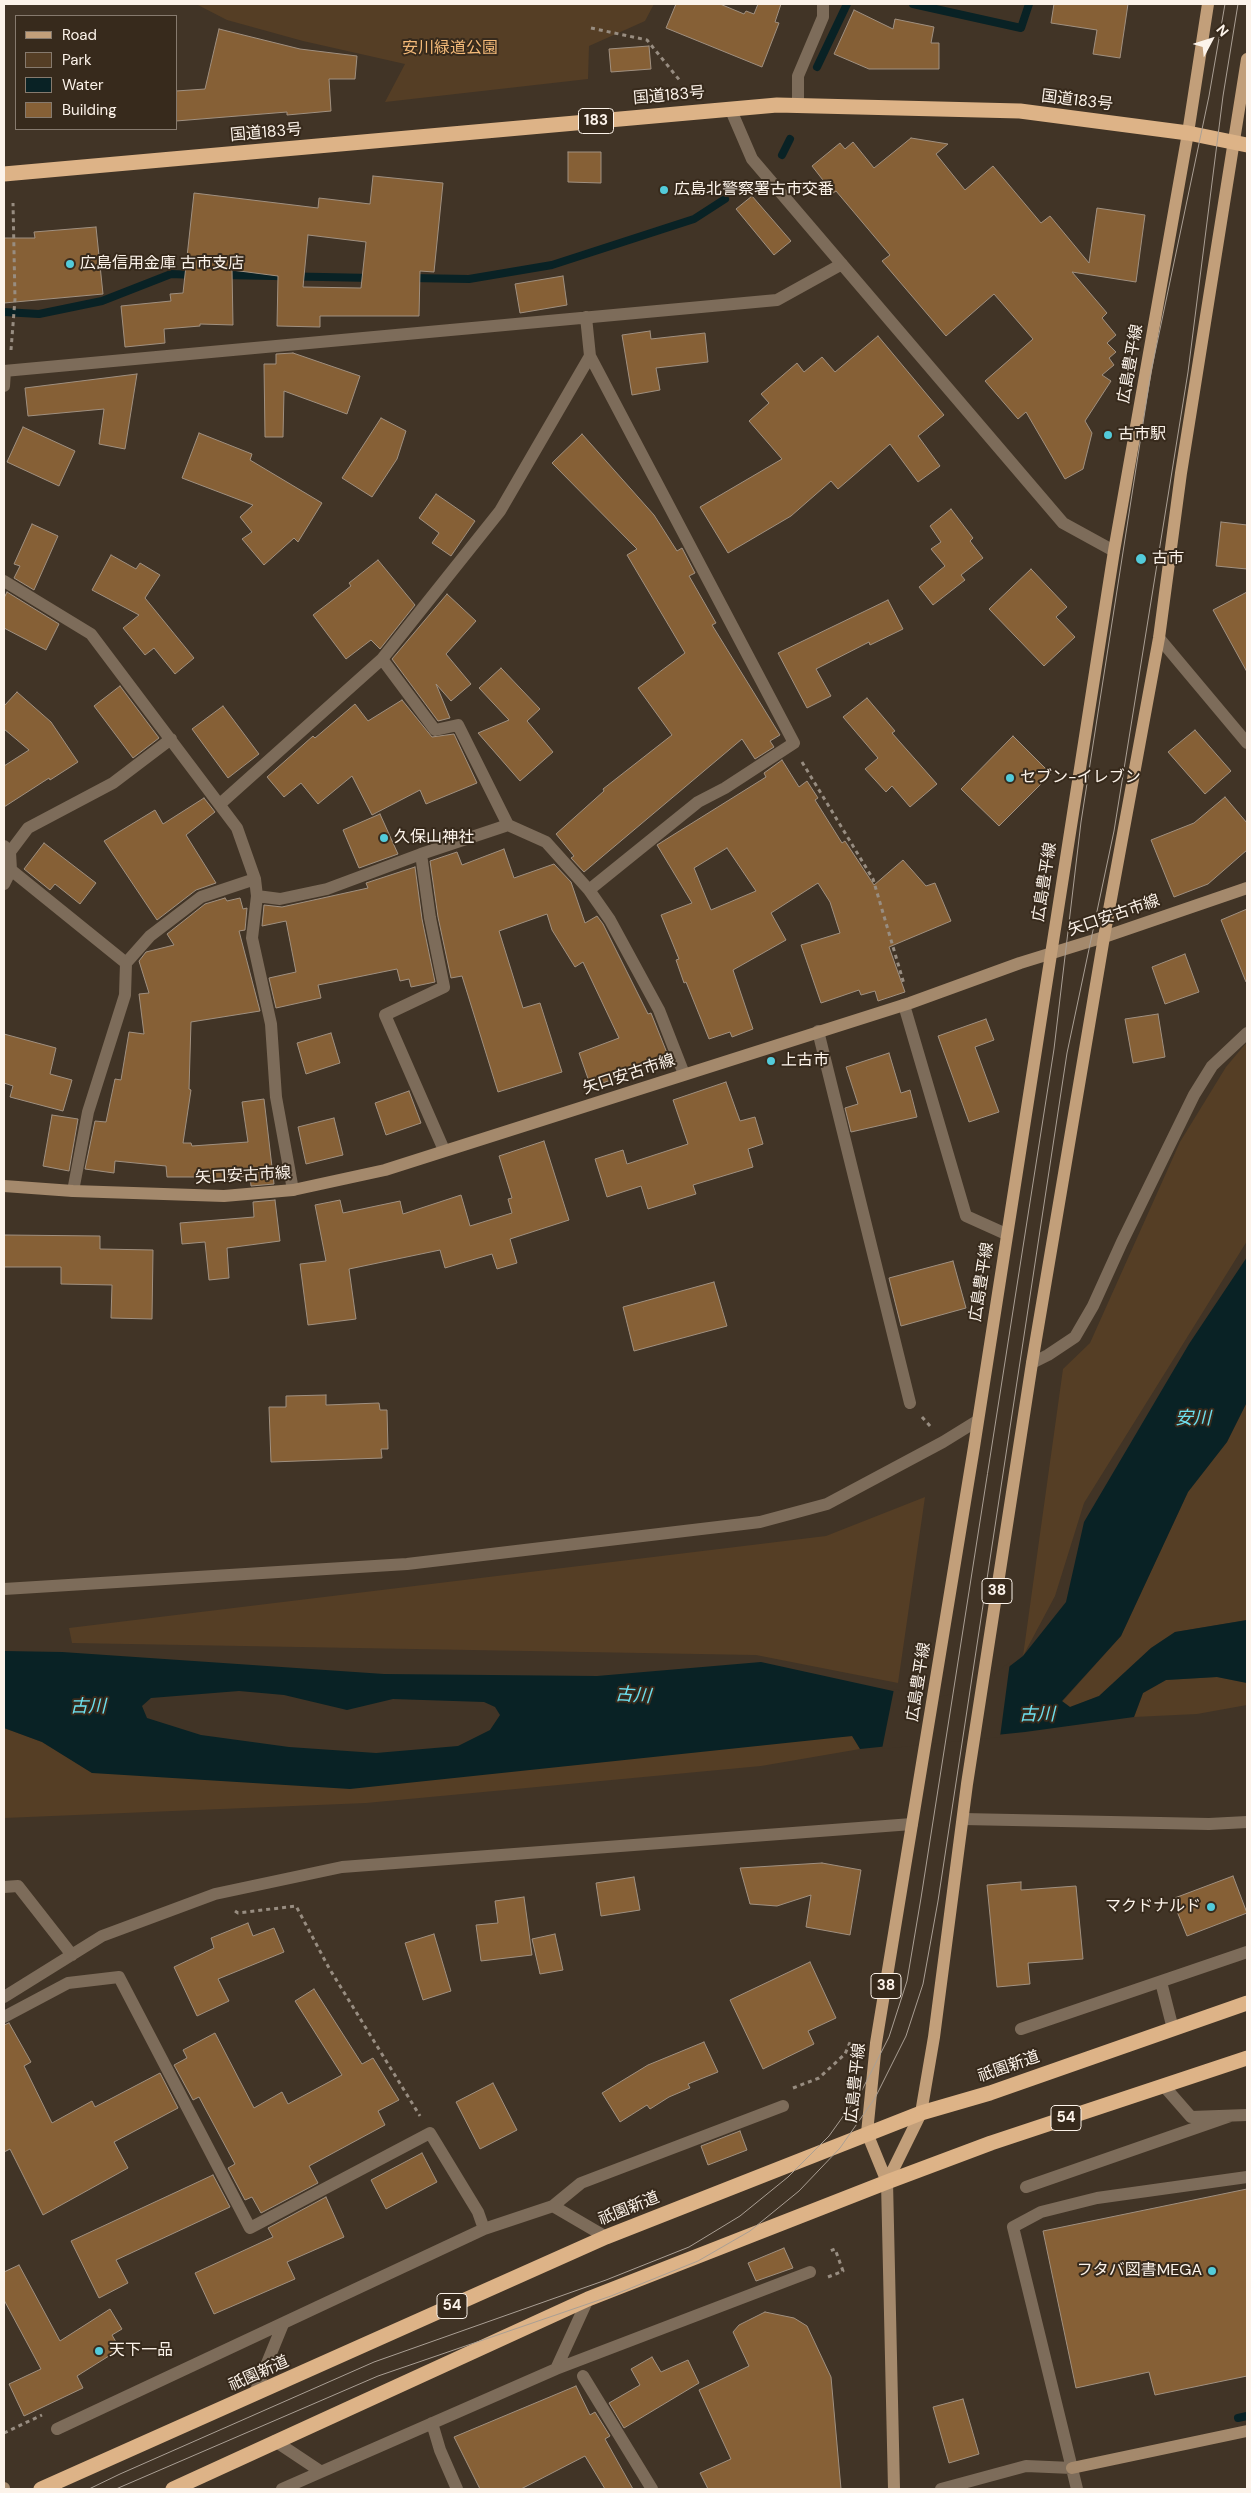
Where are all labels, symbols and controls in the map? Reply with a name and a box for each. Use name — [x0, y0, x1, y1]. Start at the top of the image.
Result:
legend — [15, 15, 178, 130]
north arrow — [1186, 15, 1236, 65]
text: N — [1212, 21, 1233, 40]
text: Road — [62, 25, 97, 45]
park label: 安川緑道公園 — [402, 39, 498, 59]
text: Park — [62, 50, 92, 70]
text: Water — [62, 75, 103, 95]
street label: 国道183号 — [632, 83, 706, 109]
street label: 国道183号 — [1040, 87, 1114, 115]
text: Building — [62, 100, 117, 120]
road number: 183 — [578, 108, 614, 134]
street label: 国道183号 — [229, 120, 303, 146]
place label: 広島北警察署古市交番 — [674, 180, 834, 200]
marker: 広島北警察署古市交番 — [658, 184, 670, 196]
place label: 広島信用金庫 古市支店 — [80, 254, 244, 274]
marker: 広島信用金庫 古市支店 — [64, 258, 76, 270]
street label: 広島豊平線 — [1115, 323, 1147, 405]
place label: 古市駅 — [1118, 425, 1166, 445]
marker: 古市駅 — [1102, 429, 1114, 441]
place label: 古市 — [1152, 549, 1184, 569]
marker: 古市 — [1134, 552, 1148, 566]
place label: セブン-イレブン — [1020, 768, 1141, 788]
marker: セブン-イレブン — [1004, 772, 1016, 784]
place label: 久保山神社 — [394, 828, 474, 848]
marker: 久保山神社 — [378, 832, 390, 844]
street label: 広島豊平線 — [1029, 841, 1061, 923]
street label: 矢口安古市線 — [1065, 891, 1163, 941]
street label: 矢口安古市線 — [580, 1051, 678, 1099]
place label: 上古市 — [781, 1051, 829, 1071]
marker: 上古市 — [765, 1055, 777, 1067]
street label: 矢口安古市線 — [195, 1164, 291, 1188]
street label: 広島豊平線 — [966, 1241, 998, 1323]
water label: 安川 — [1175, 1408, 1211, 1430]
road number: 38 — [982, 1578, 1012, 1604]
street label: 広島豊平線 — [903, 1641, 935, 1723]
water label: 古川 — [614, 1684, 652, 1708]
water label: 古川 — [70, 1696, 106, 1718]
water label: 古川 — [1019, 1704, 1055, 1726]
place label: マクドナルド — [1105, 1897, 1201, 1917]
marker: マクドナルド — [1205, 1901, 1217, 1913]
road number: 38 — [871, 1974, 901, 1998]
street label: 広島豊平線 — [842, 2042, 870, 2124]
street label: 祇園新道 — [976, 2048, 1042, 2086]
road number: 54 — [1051, 2106, 1081, 2130]
street label: 祇園新道 — [596, 2188, 662, 2230]
place label: フタバ図書MEGA — [1077, 2261, 1202, 2281]
marker: フタバ図書MEGA — [1206, 2265, 1218, 2277]
road number: 54 — [437, 2294, 467, 2318]
place label: 天下一品 — [109, 2341, 173, 2361]
marker: 天下一品 — [93, 2345, 105, 2357]
street label: 祇園新道 — [226, 2352, 292, 2396]

